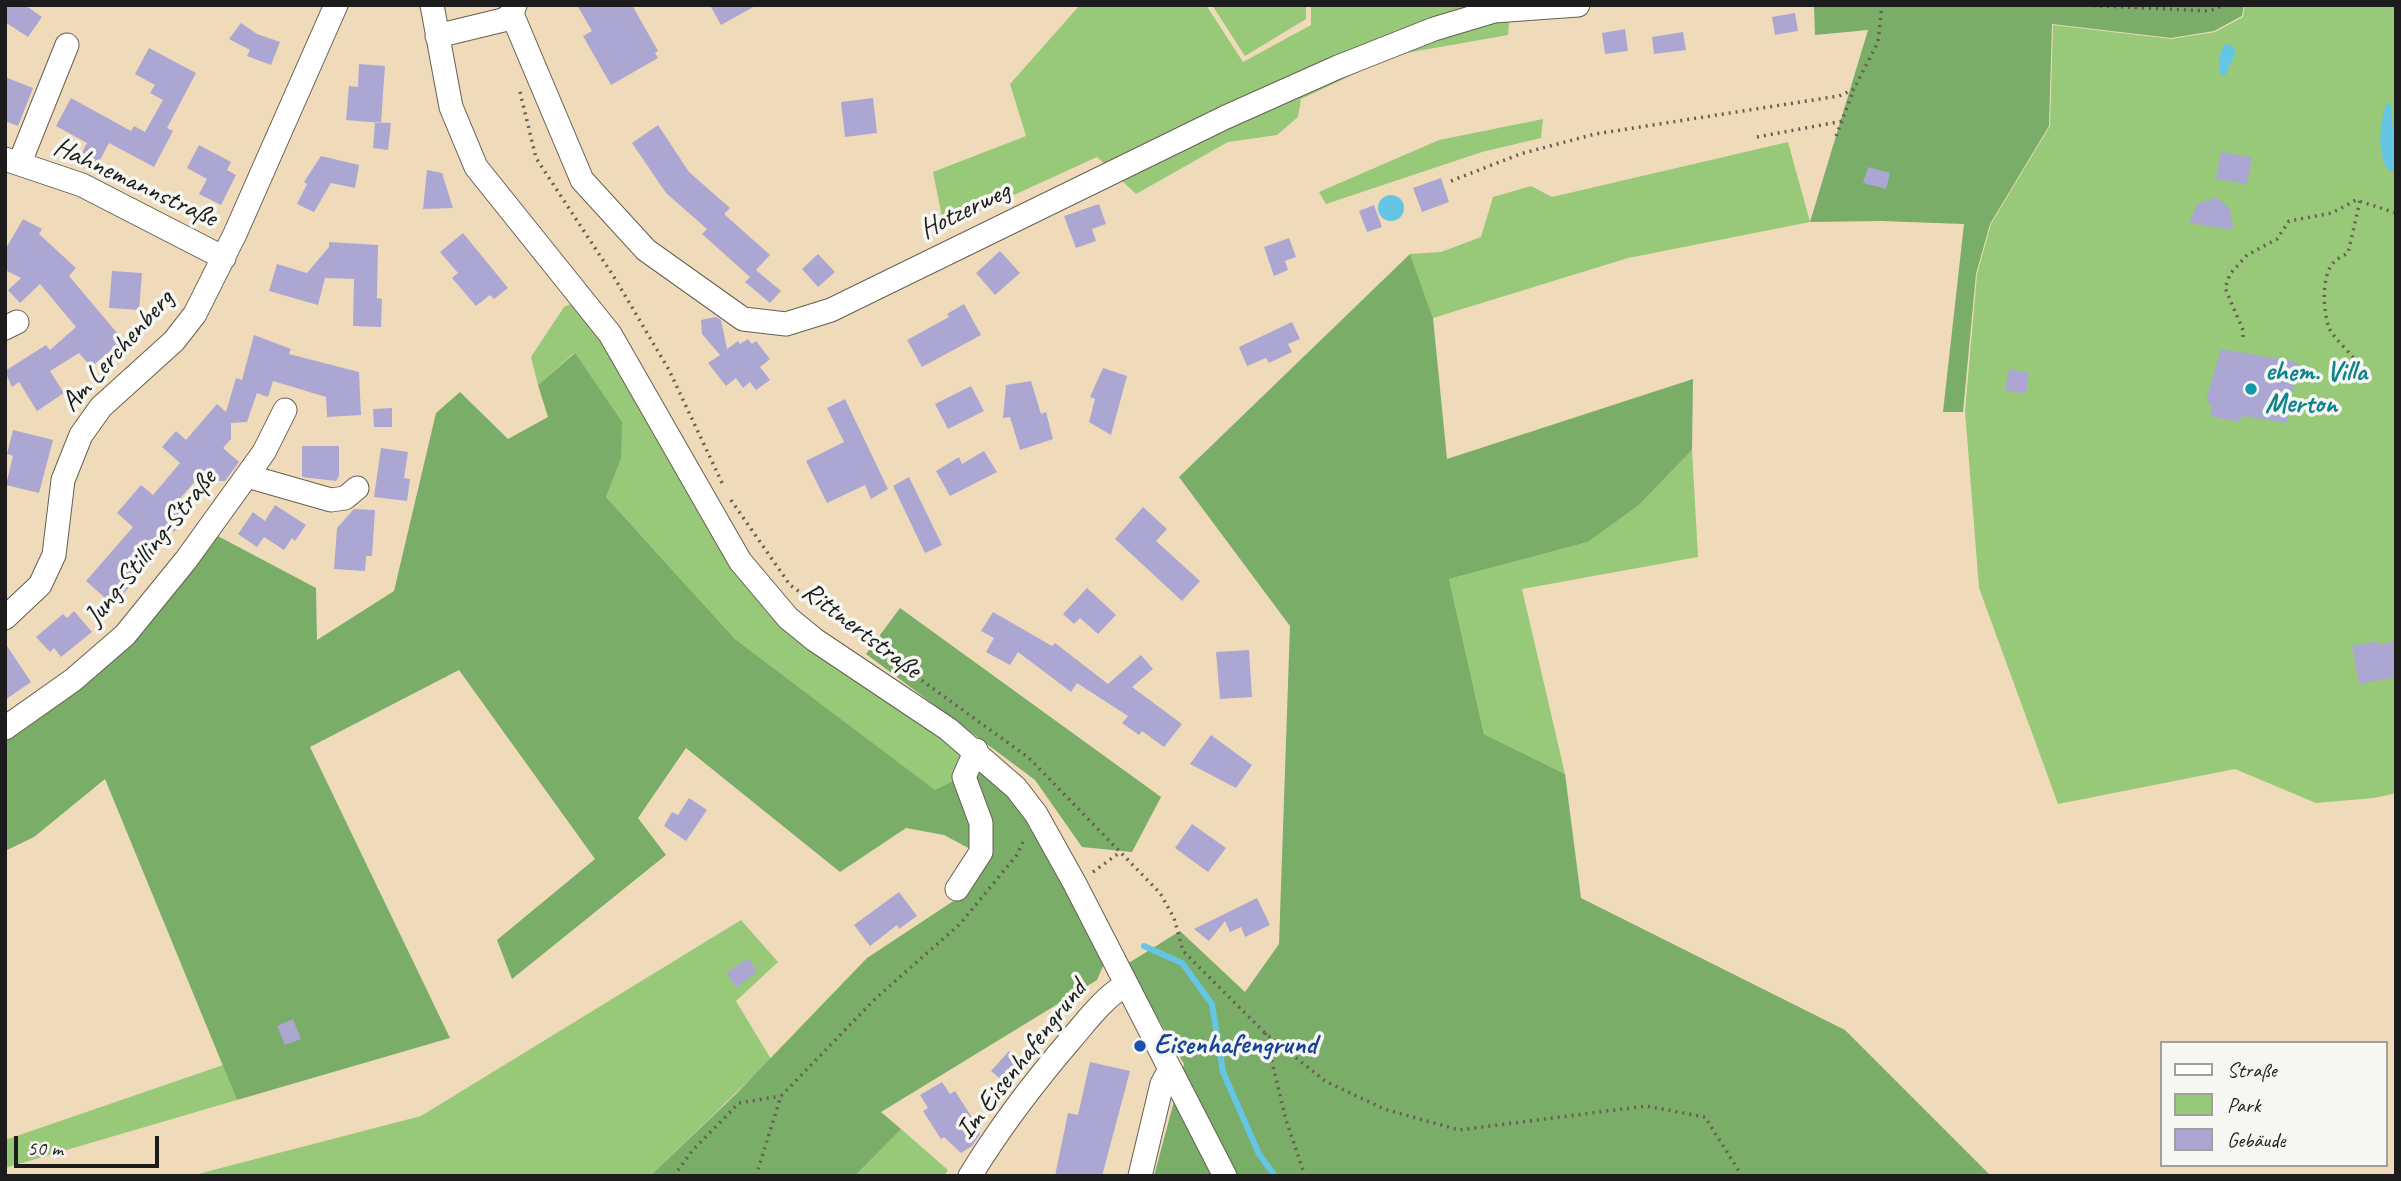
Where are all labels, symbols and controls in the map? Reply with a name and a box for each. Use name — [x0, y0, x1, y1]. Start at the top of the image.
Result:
street label: Hahnemannstraße — [48, 130, 222, 236]
street label: Hotzerweg — [914, 175, 1016, 247]
street label: Am Lerchenberg — [54, 283, 182, 419]
place label: ehem. Villa Merton — [2265, 356, 2367, 422]
marker: ehem. Villa Merton — [2243, 381, 2259, 397]
street label: Jung-Stilling-Straße — [78, 463, 224, 633]
street label: Rittnertstraße — [795, 575, 927, 687]
street label: Im Eisenhafengrund — [949, 974, 1095, 1146]
place label: Eisenhafengrund — [1154, 1029, 1316, 1063]
marker: Eisenhafengrund — [1132, 1038, 1148, 1054]
legend — [2160, 1041, 2387, 1167]
text: Straße — [2227, 1057, 2277, 1083]
text: Park — [2227, 1092, 2260, 1118]
scale bar — [18, 1122, 163, 1166]
text: Gebäude — [2227, 1127, 2285, 1153]
text: 50 m — [27, 1135, 63, 1161]

